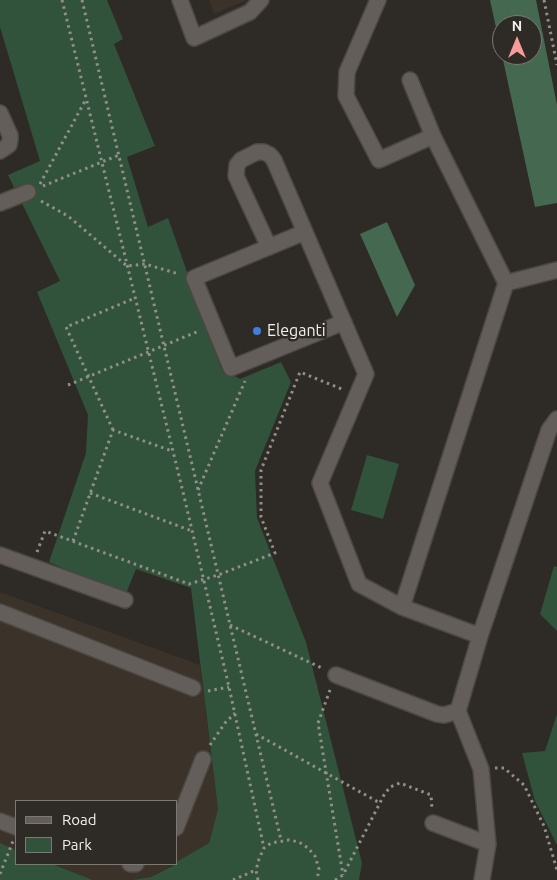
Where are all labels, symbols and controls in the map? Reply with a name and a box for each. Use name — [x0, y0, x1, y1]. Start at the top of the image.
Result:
north arrow — [492, 15, 542, 65]
text: N — [512, 18, 522, 34]
place label: Eleganti — [267, 321, 326, 341]
marker: Eleganti — [251, 325, 263, 337]
legend — [15, 800, 178, 865]
text: Road — [62, 811, 97, 828]
text: Park — [62, 836, 92, 853]

